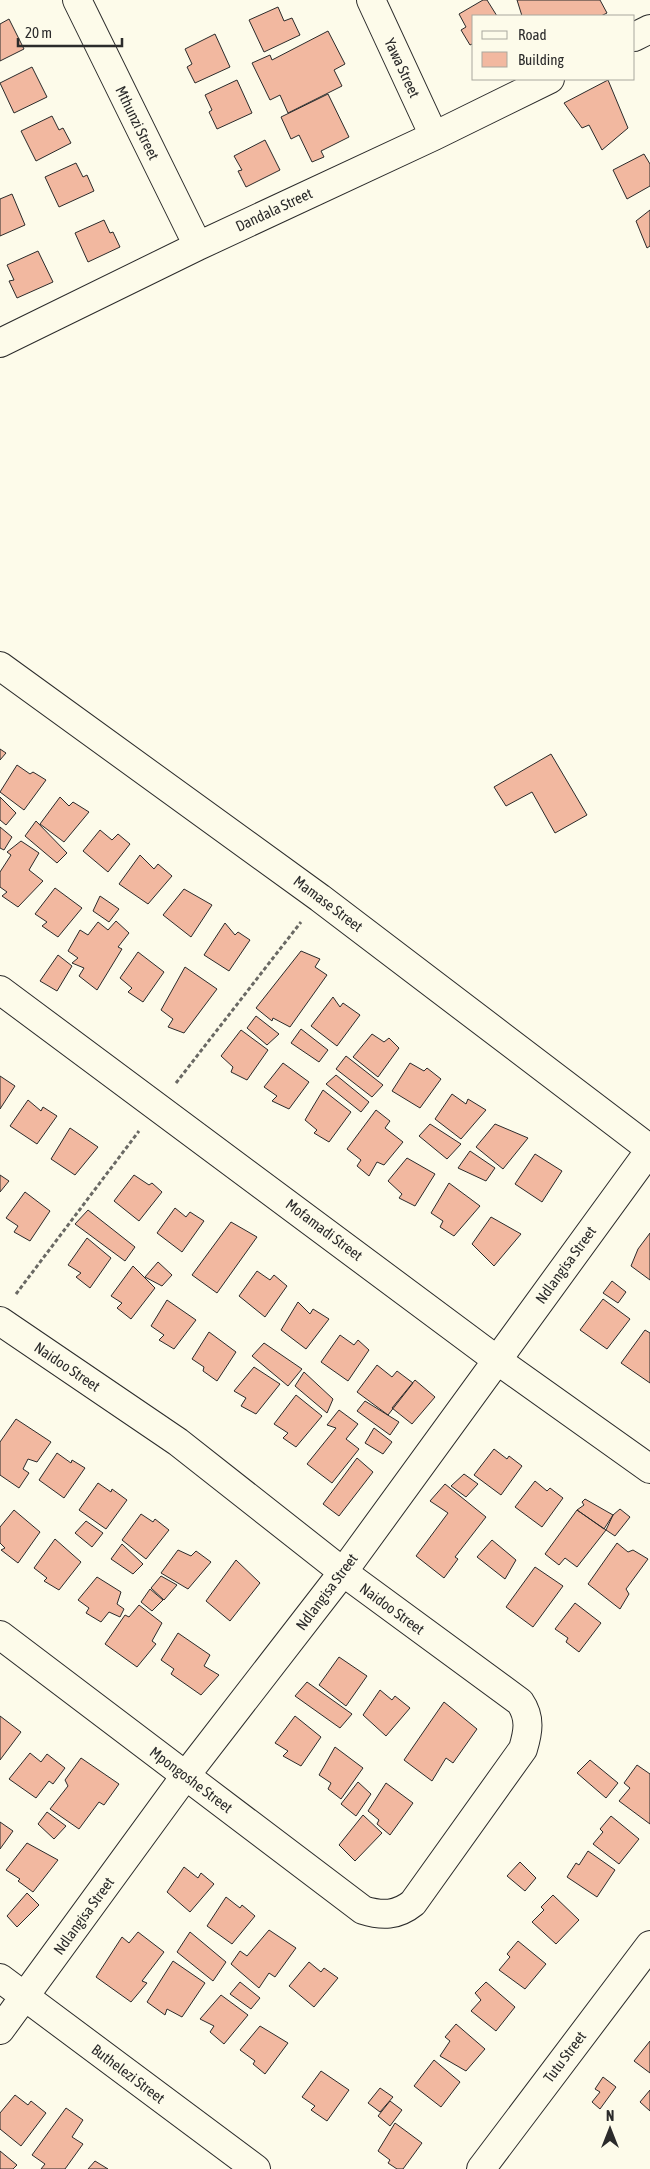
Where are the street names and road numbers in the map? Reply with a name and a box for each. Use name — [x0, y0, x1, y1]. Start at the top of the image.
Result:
street label: Yawa Street — [381, 35, 424, 100]
street label: Mthunzi Street — [112, 83, 163, 162]
street label: Dandala Street — [233, 184, 315, 235]
street label: Mamase Street — [290, 872, 366, 935]
street label: Mofamadi Street — [283, 1195, 366, 1264]
street label: Ndlangisa Street — [532, 1223, 599, 1307]
street label: Naidoo Street — [31, 1338, 103, 1395]
street label: Ndlangisa Street — [292, 1550, 361, 1633]
street label: Naidoo Street — [357, 1580, 428, 1638]
street label: Mpongoshe Street — [147, 1743, 236, 1816]
street label: Ndlangisa Street — [50, 1874, 117, 1958]
street label: Tutu Street — [540, 2028, 589, 2086]
street label: Buthelezi Street — [88, 2041, 168, 2107]

